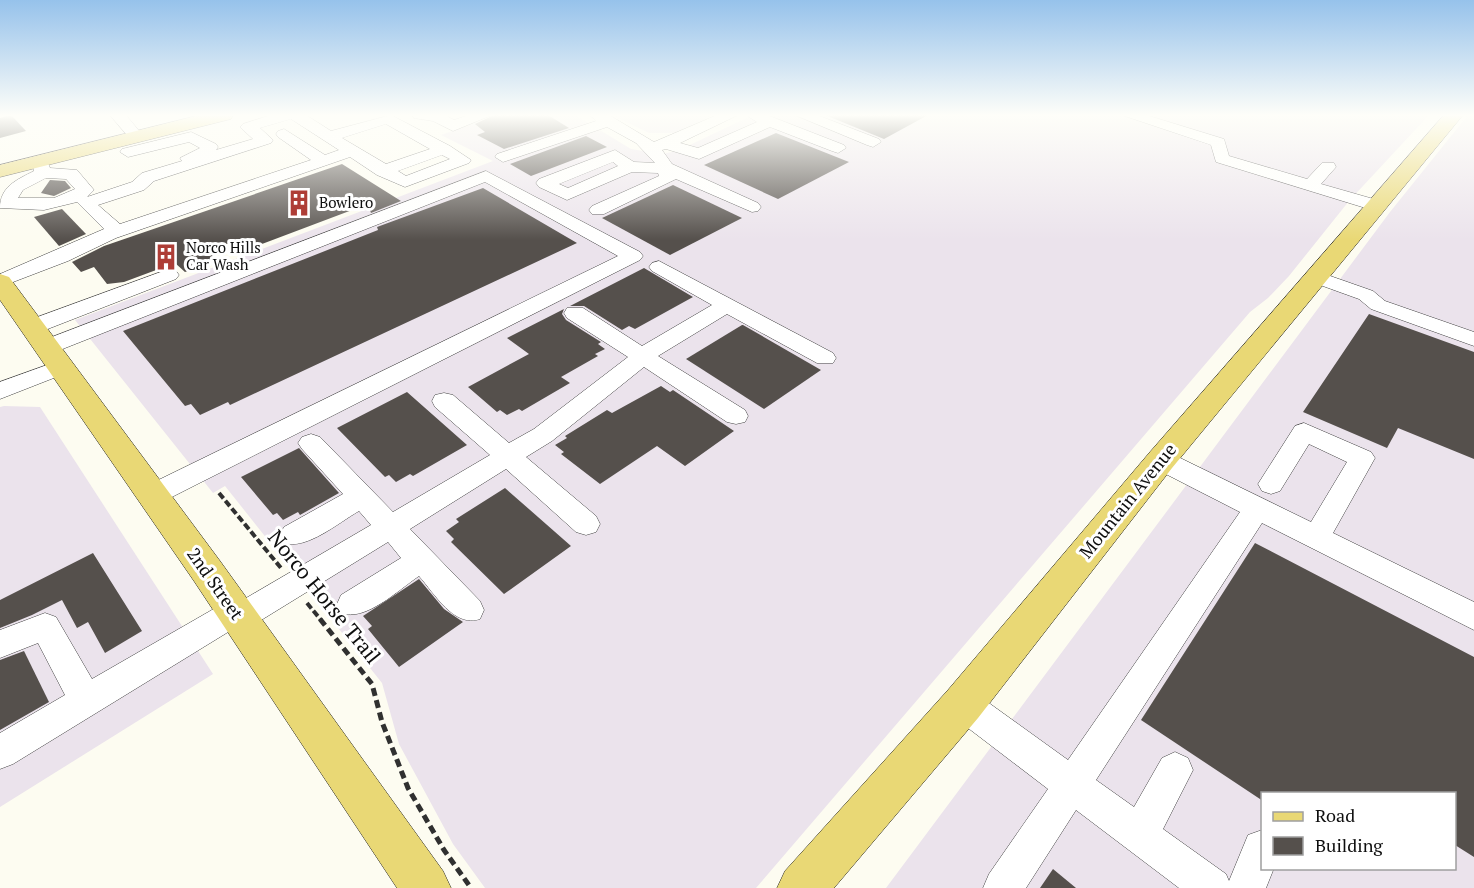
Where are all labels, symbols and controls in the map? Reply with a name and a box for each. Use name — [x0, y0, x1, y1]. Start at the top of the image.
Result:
building icon: Bowlero — [284, 188, 314, 218]
place label: Bowlero — [319, 192, 373, 212]
place label: Norco Hills Car Wash — [186, 237, 261, 274]
building icon: Norco Hills Car Wash — [151, 242, 181, 272]
street label: Mountain Avenue — [1073, 438, 1181, 563]
street label: Norco Horse Trail — [262, 524, 387, 669]
street label: 2nd Street — [182, 543, 250, 624]
legend — [1261, 792, 1456, 870]
text: Road — [1315, 803, 1355, 827]
text: Building — [1315, 833, 1383, 857]

